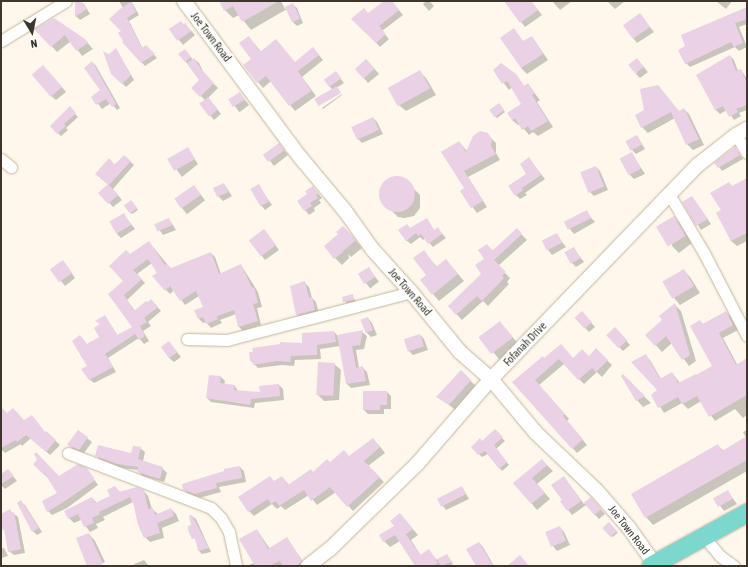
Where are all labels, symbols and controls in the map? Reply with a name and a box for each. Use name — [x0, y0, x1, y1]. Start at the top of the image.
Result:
street label: Joe Town Road — [188, 10, 234, 64]
north arrow — [12, 12, 52, 52]
text: N — [30, 37, 38, 50]
street label: Joe Town Road — [386, 265, 434, 319]
street label: Fofanah Drive — [501, 319, 549, 369]
street label: Joe Town Road — [606, 503, 652, 557]

